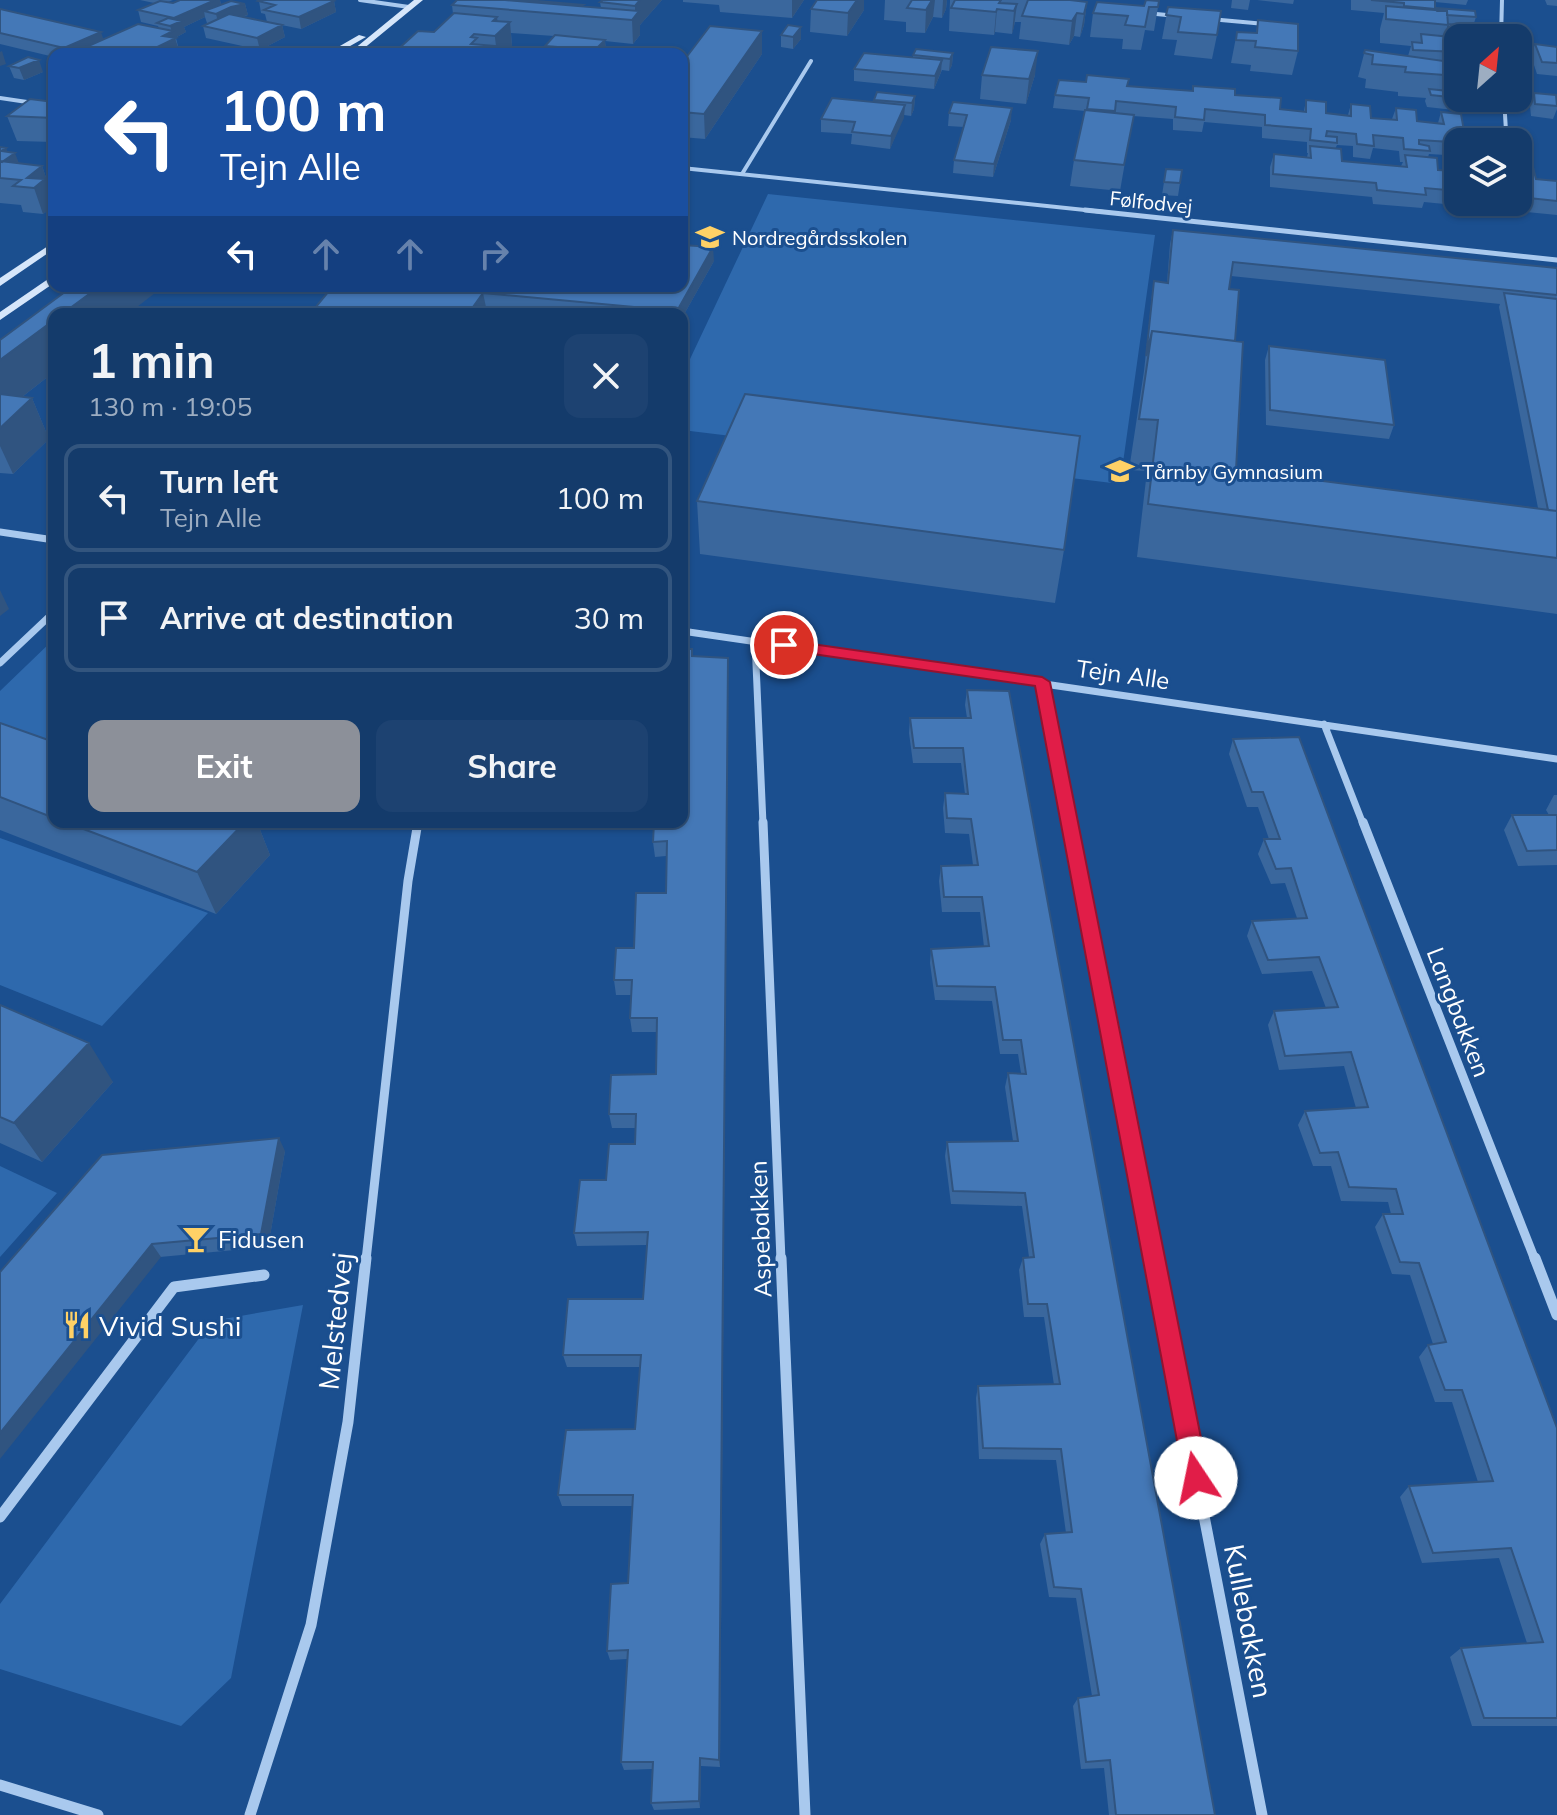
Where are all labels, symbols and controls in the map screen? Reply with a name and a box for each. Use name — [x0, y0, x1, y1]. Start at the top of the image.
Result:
north arrow — [1444, 24, 1532, 112]
map controls — [1444, 24, 1532, 216]
text: 100 m — [220, 75, 387, 145]
icon: left — [88, 80, 192, 184]
button: layers — [1444, 128, 1532, 216]
text: Tejn Alle — [220, 144, 361, 189]
street label: Følfodvej — [1108, 185, 1194, 219]
school or university icon: Nordregårdsskolen — [695, 222, 725, 252]
place label: Nordregårdsskolen — [732, 225, 907, 250]
icon: left — [220, 232, 264, 276]
icon: ahead — [304, 232, 348, 276]
icon: ahead — [388, 232, 432, 276]
icon: right — [472, 232, 516, 276]
text: 1 min — [88, 330, 215, 390]
button: close — [564, 334, 648, 418]
text: 130 m · 19:05 — [88, 390, 252, 423]
school or university icon: Tårnby Gymnasium — [1105, 456, 1135, 486]
place label: Tårnby Gymnasium — [1142, 459, 1323, 484]
text: Turn left — [160, 463, 278, 501]
icon: left — [92, 476, 136, 520]
text: 100 m — [556, 479, 644, 517]
text: Tejn Alle — [160, 501, 262, 534]
icon: arrive — [92, 596, 136, 640]
text: Arrive at destination — [160, 599, 454, 637]
text: 30 m — [574, 599, 644, 637]
pin — [750, 611, 818, 679]
icon: arrive — [762, 623, 806, 667]
street label: Tejn Alle — [1074, 653, 1172, 695]
button: Exit — [88, 720, 360, 812]
button: Share — [376, 720, 648, 812]
street label: Langbakken — [1421, 943, 1497, 1081]
street label: Aspebakken — [743, 1160, 777, 1298]
bar icon: Fidusen — [181, 1224, 211, 1254]
place label: Fidusen — [218, 1224, 304, 1254]
street label: Melstedvej — [310, 1251, 360, 1391]
place label: Vivid Sushi — [99, 1308, 241, 1343]
restaurant icon: Vivid Sushi — [62, 1310, 92, 1340]
position arrow — [1154, 1436, 1238, 1520]
street label: Kullebakken — [1217, 1541, 1281, 1701]

